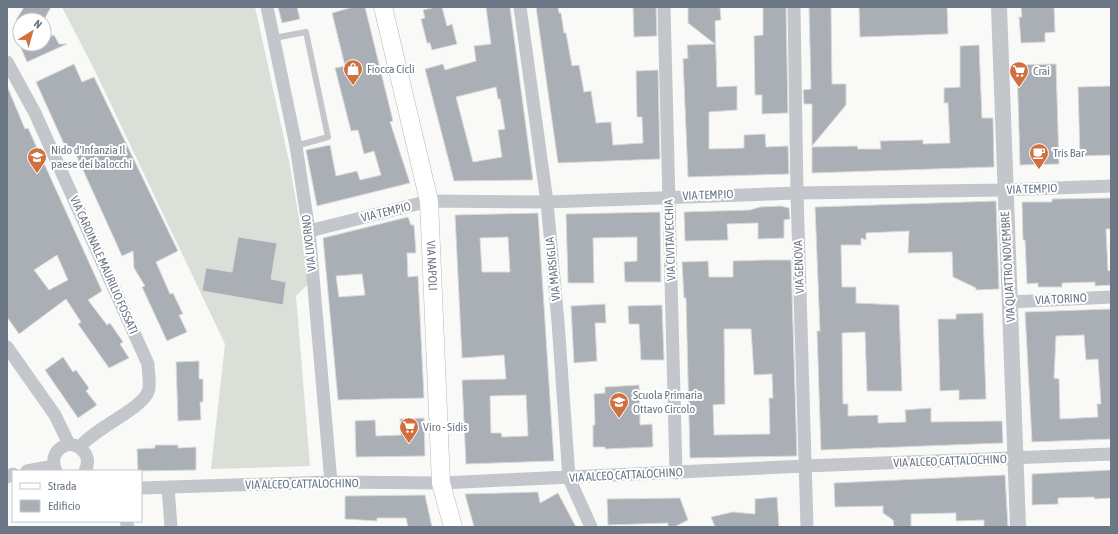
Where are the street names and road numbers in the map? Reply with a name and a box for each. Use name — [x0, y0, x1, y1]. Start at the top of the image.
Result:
street label: VIA TEMPIO — [1006, 181, 1058, 197]
street label: VIA TEMPIO — [682, 187, 734, 203]
street label: VIA CARDINALE MAURILIO FOSSATI — [67, 194, 141, 336]
street label: VIA TEMPIO — [360, 199, 412, 225]
street label: VIA CIVITAVECCHIA — [662, 199, 678, 281]
street label: VIA QUATTRO NOVEMBRE — [998, 211, 1018, 323]
street label: VIA LIVORNO — [299, 214, 319, 272]
street label: VIA MARSIGLIA — [543, 236, 563, 302]
street label: VIA NAPOLI — [424, 240, 440, 291]
street label: VIA GENOVA — [791, 240, 807, 294]
street label: VIA TORINO — [1035, 291, 1087, 307]
street label: VIA ALCEO CATTALOCHINO — [893, 452, 1007, 470]
street label: VIA ALCEO CATTALOCHINO — [569, 465, 683, 485]
street label: VIA ALCEO CATTALOCHINO — [245, 476, 359, 492]

